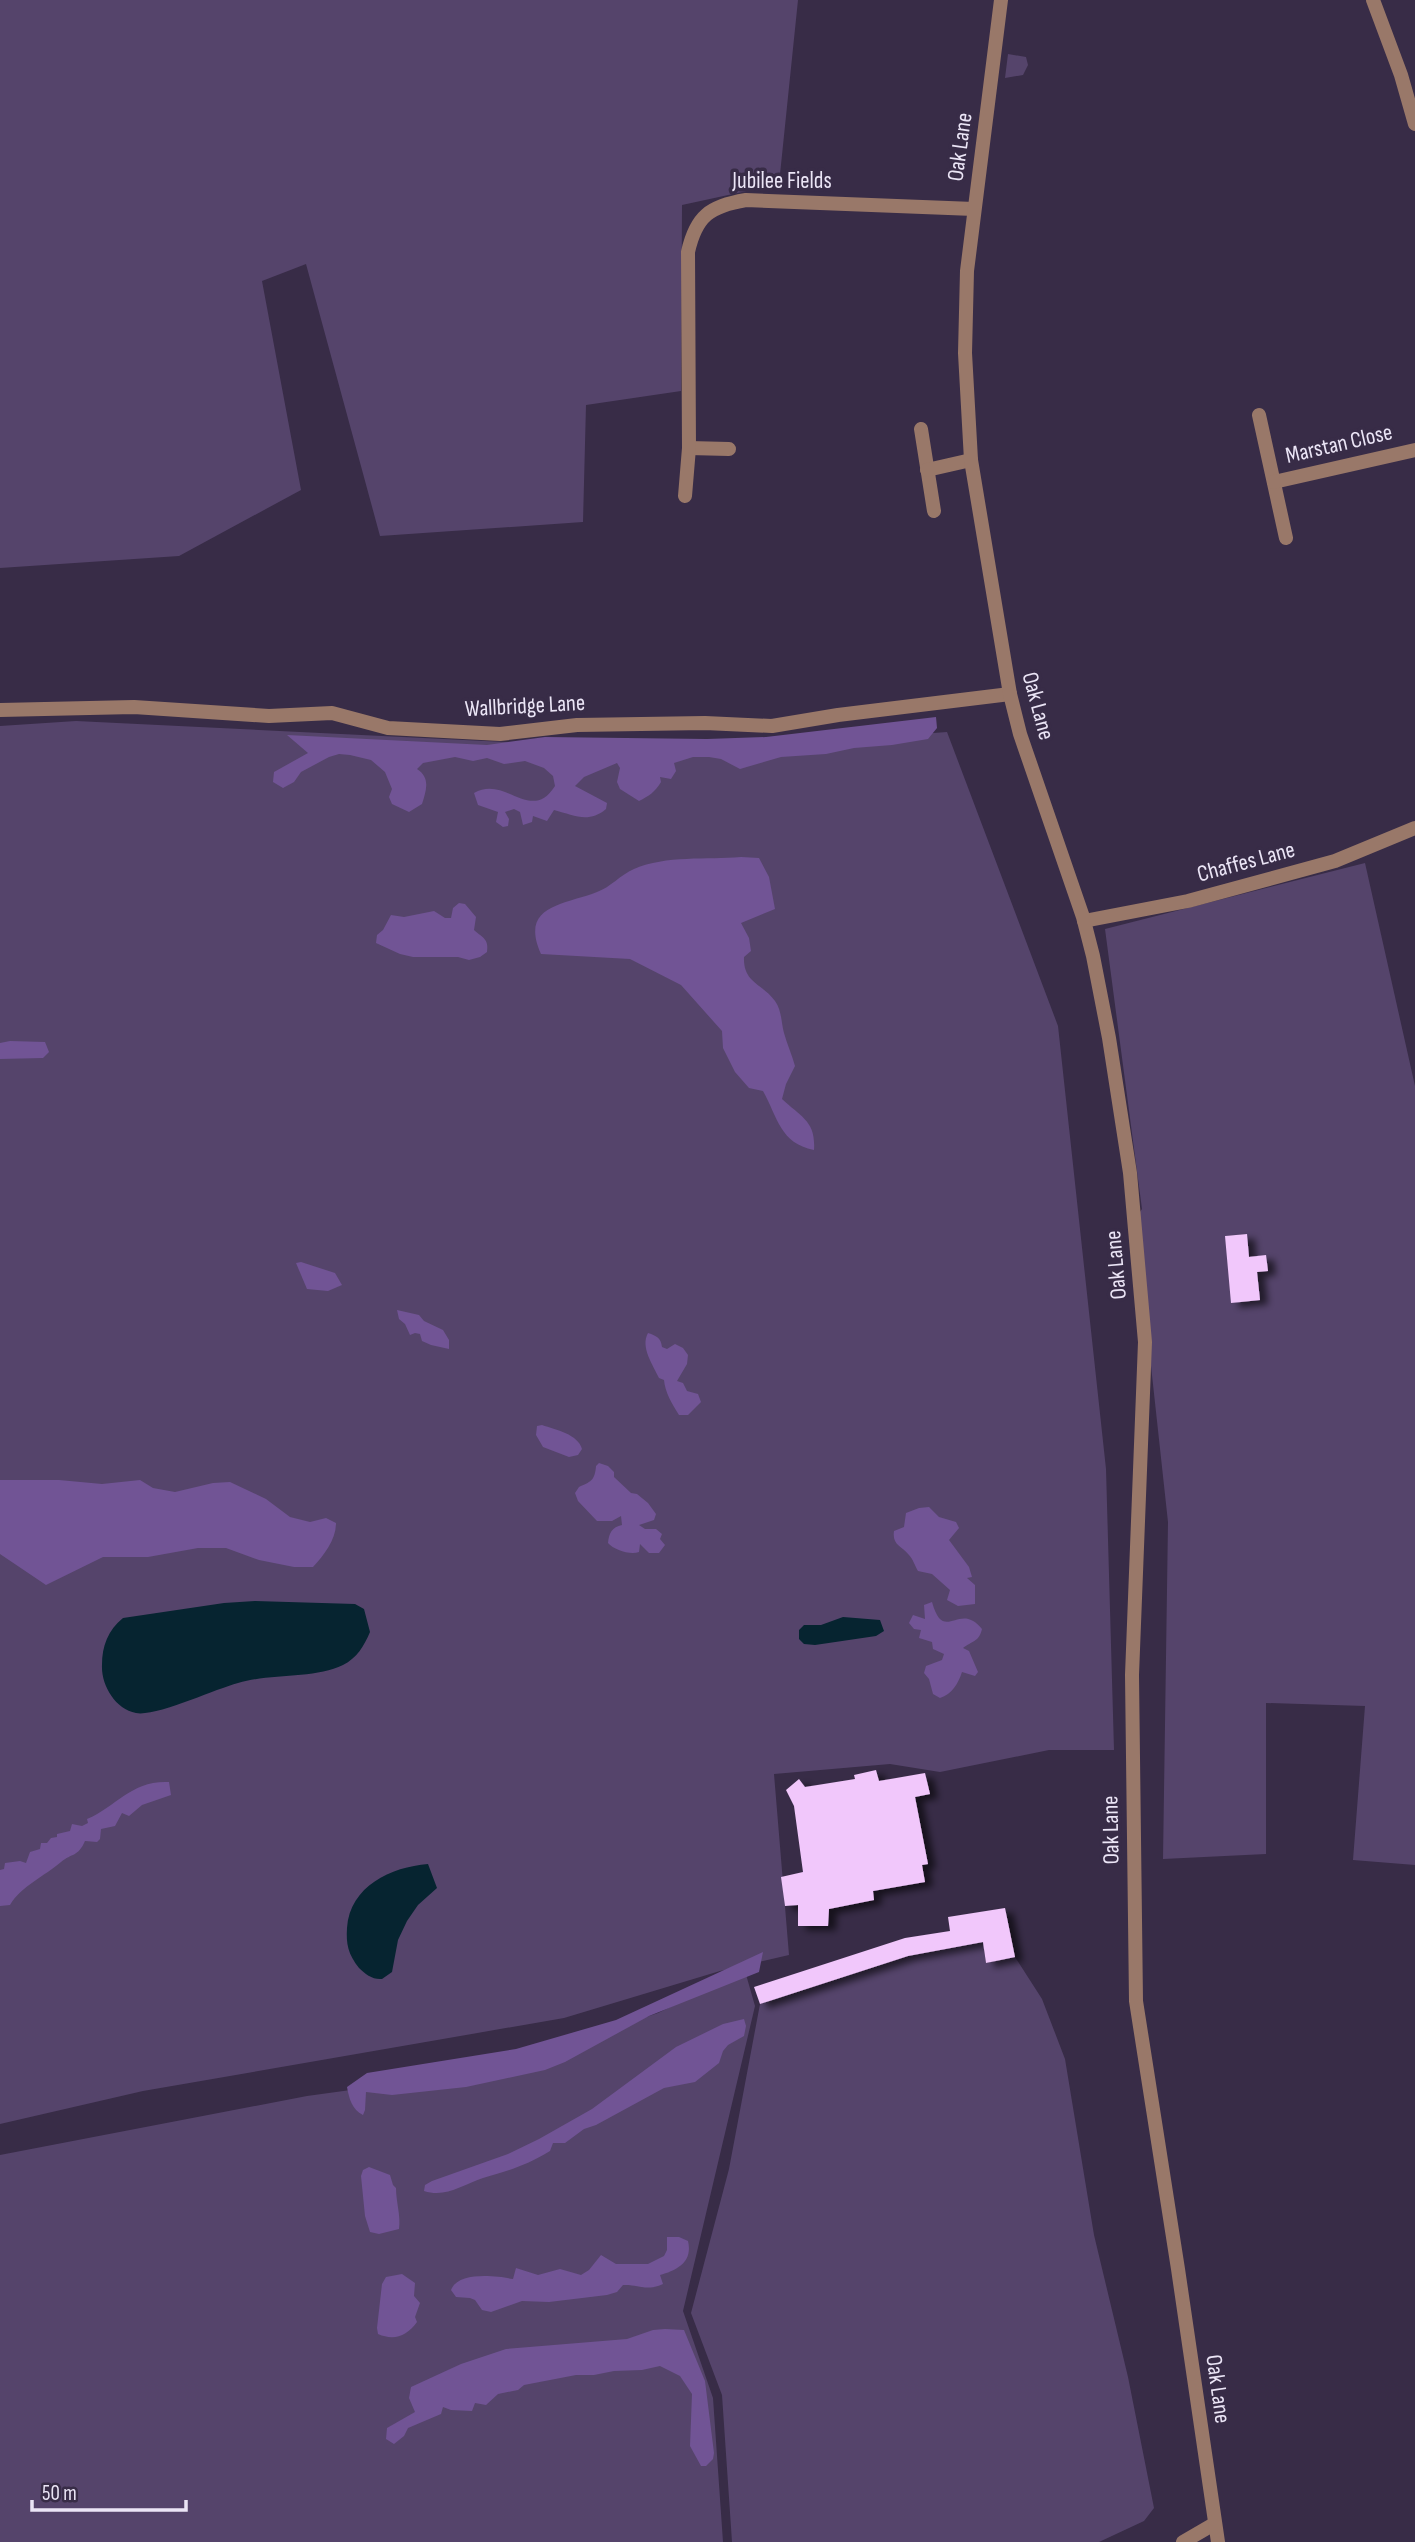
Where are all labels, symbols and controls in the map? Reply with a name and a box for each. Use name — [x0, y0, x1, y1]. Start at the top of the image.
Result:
street label: Oak Lane — [941, 111, 979, 183]
street label: Jubilee Fields — [731, 167, 832, 195]
street label: Marstan Close — [1283, 418, 1395, 470]
street label: Oak Lane — [1016, 669, 1060, 743]
street label: Wallbridge Lane — [464, 689, 586, 723]
street label: Chaffes Lane — [1194, 836, 1298, 888]
street label: Oak Lane — [1099, 1229, 1133, 1301]
street label: Oak Lane — [1096, 1795, 1126, 1865]
street label: Oak Lane — [1199, 2353, 1237, 2425]
scale bar — [32, 2468, 186, 2512]
text: 50 m — [42, 2481, 77, 2506]

